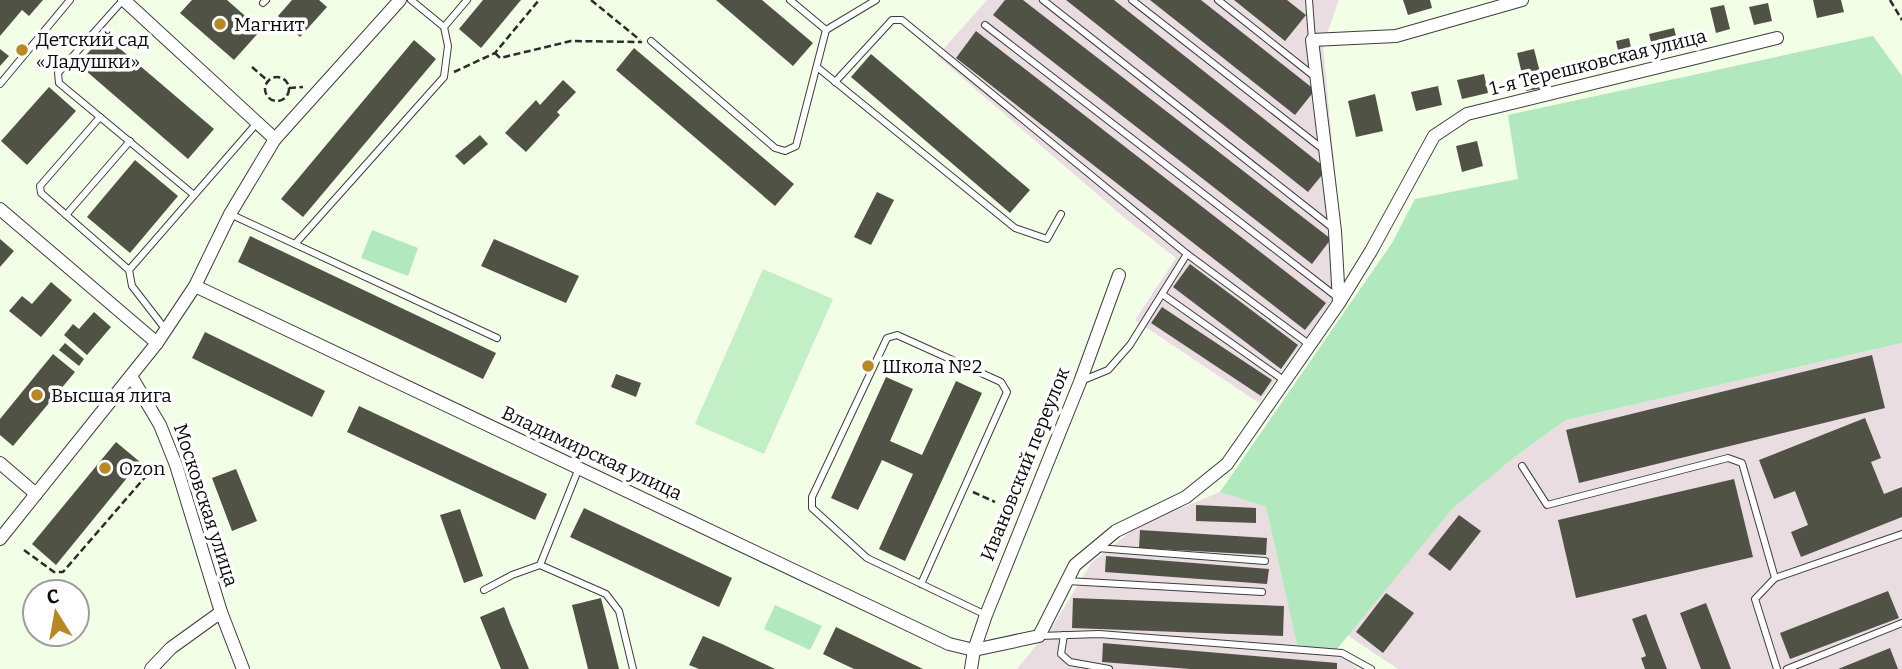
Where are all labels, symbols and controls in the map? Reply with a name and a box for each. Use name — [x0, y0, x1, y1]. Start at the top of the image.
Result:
place label: Магнит — [234, 13, 305, 36]
marker: Магнит — [212, 16, 228, 32]
street label: 1-я Терешковская улица — [1487, 24, 1709, 100]
place label: Детский сад «Ладушки» — [36, 28, 150, 73]
marker: Детский сад «Ладушки» — [14, 42, 30, 58]
place label: Школа №2 — [882, 355, 982, 378]
marker: Школа №2 — [860, 358, 876, 374]
street label: Ивановский переулок — [976, 363, 1075, 564]
place label: Высшая лига — [51, 384, 172, 407]
marker: Высшая лига — [29, 387, 45, 403]
street label: Владимирская улица — [498, 401, 686, 505]
street label: Московская улица — [169, 421, 243, 590]
place label: Ozon — [119, 457, 165, 480]
marker: Ozon — [97, 460, 113, 476]
north arrow — [21, 578, 91, 648]
text: С — [45, 584, 61, 609]

